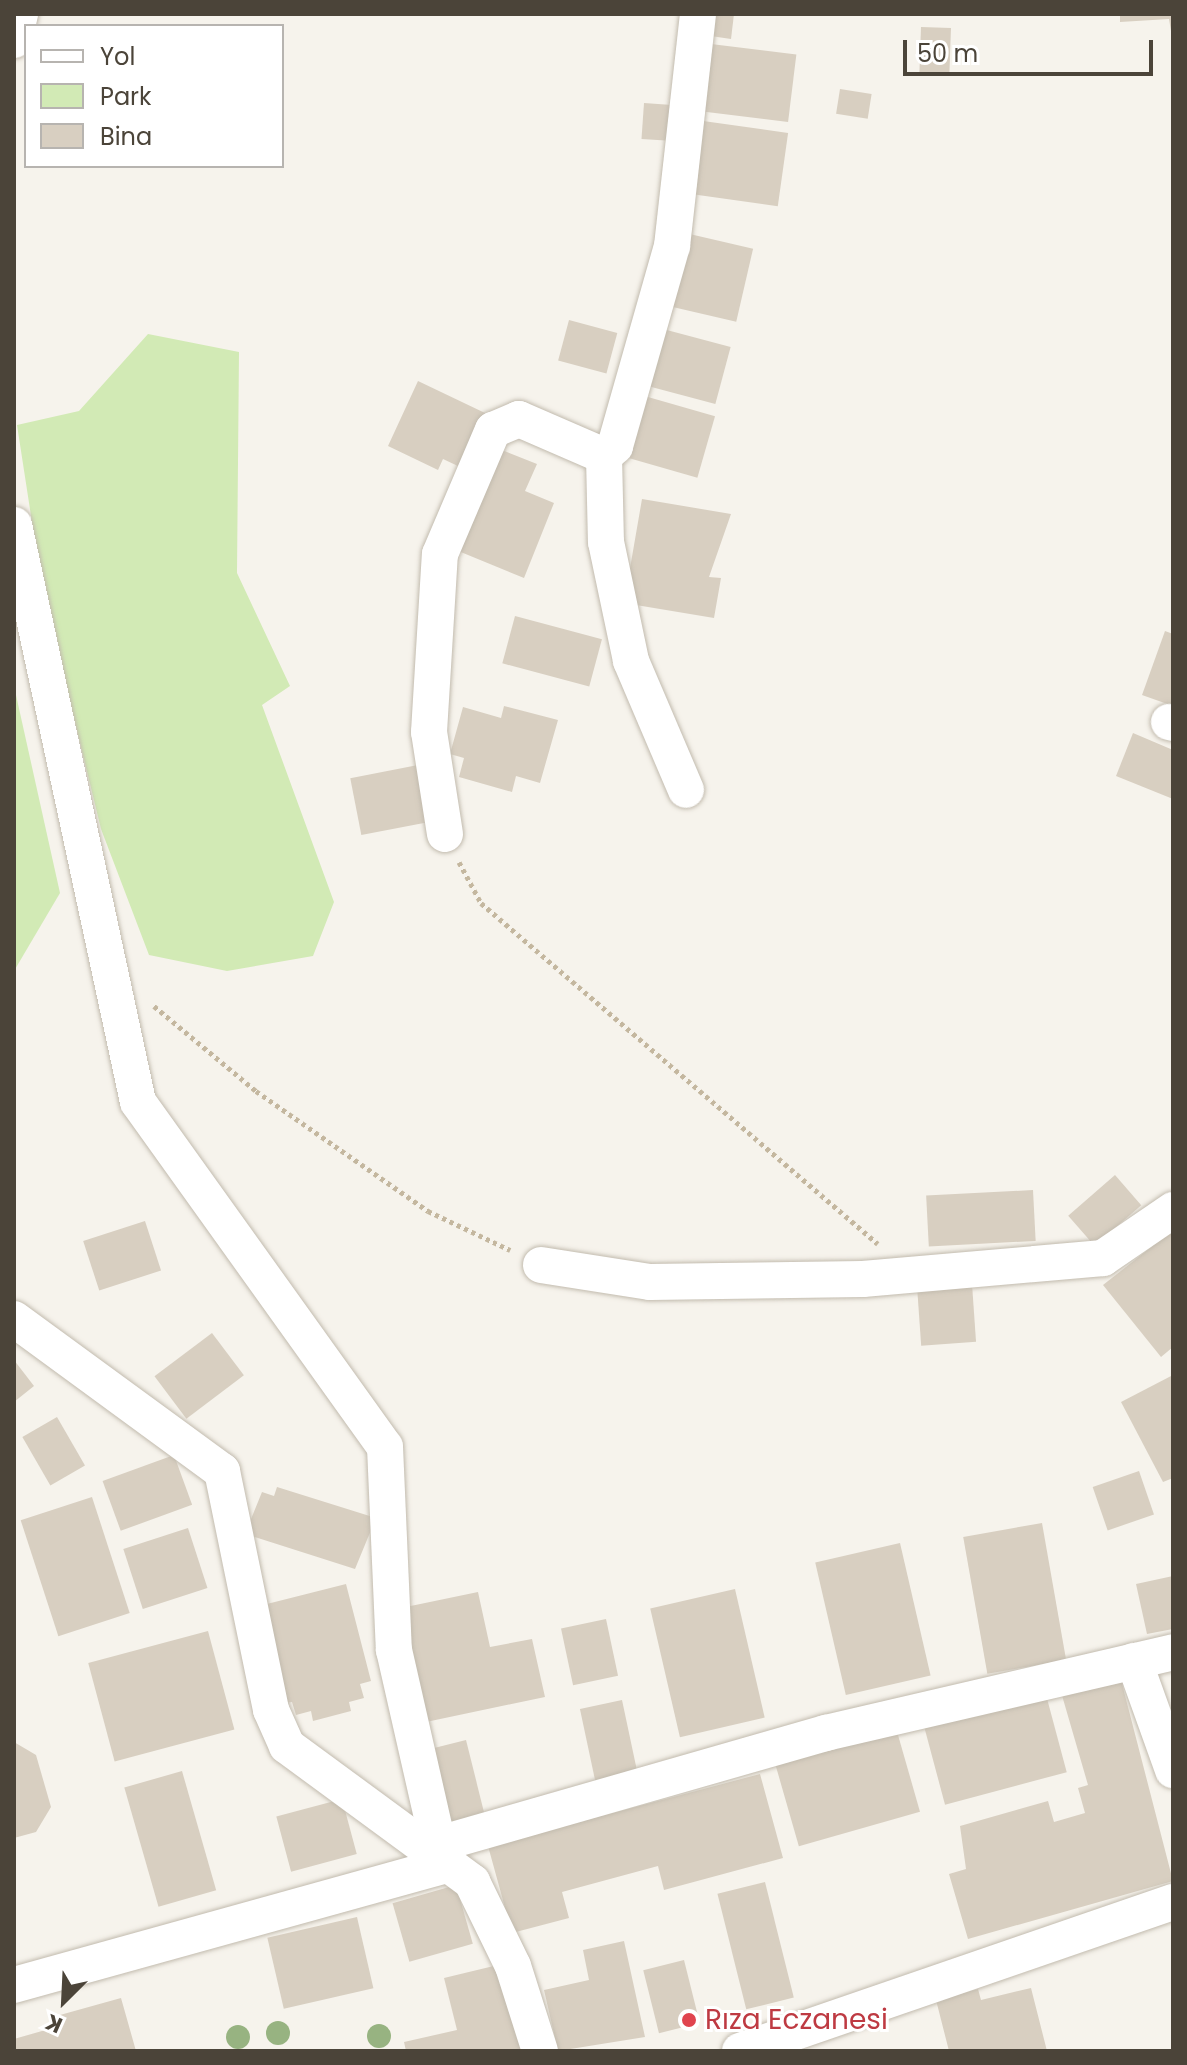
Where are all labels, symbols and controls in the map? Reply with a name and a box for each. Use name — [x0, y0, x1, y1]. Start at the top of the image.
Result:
legend — [24, 24, 284, 168]
scale bar — [907, 24, 1157, 74]
text: 50 m — [917, 37, 978, 70]
text: Yol — [100, 40, 135, 73]
text: Park — [100, 80, 151, 113]
text: Bina — [100, 120, 152, 153]
north arrow — [24, 1961, 104, 2041]
place label: Rıza Eczanesi — [705, 2003, 888, 2037]
text: K — [41, 2006, 67, 2041]
marker: Rıza Eczanesi — [680, 2011, 698, 2029]

